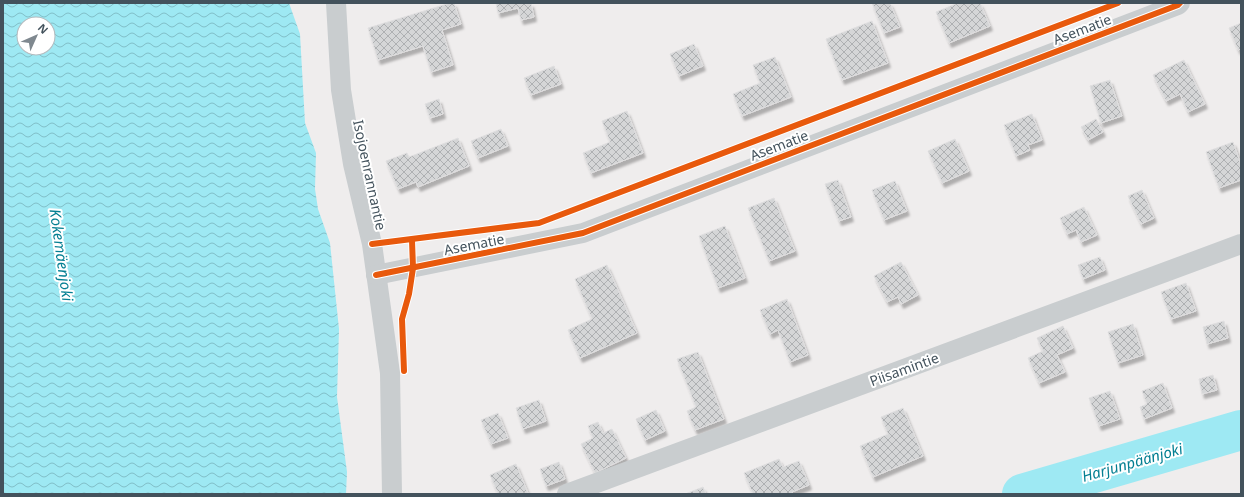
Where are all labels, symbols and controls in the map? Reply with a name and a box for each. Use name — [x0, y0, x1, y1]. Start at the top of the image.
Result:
street label: Asematie — [1050, 9, 1114, 49]
north arrow — [16, 16, 56, 56]
text: N — [35, 20, 52, 37]
street label: Isojoenrannantie — [349, 118, 391, 232]
street label: Asematie — [747, 125, 811, 165]
water label: Kokemäenjoki — [46, 208, 79, 304]
street label: Asematie — [442, 229, 506, 259]
street label: Piisamintie — [867, 348, 941, 390]
water label: Harjunpäänjoki — [1079, 438, 1186, 486]

